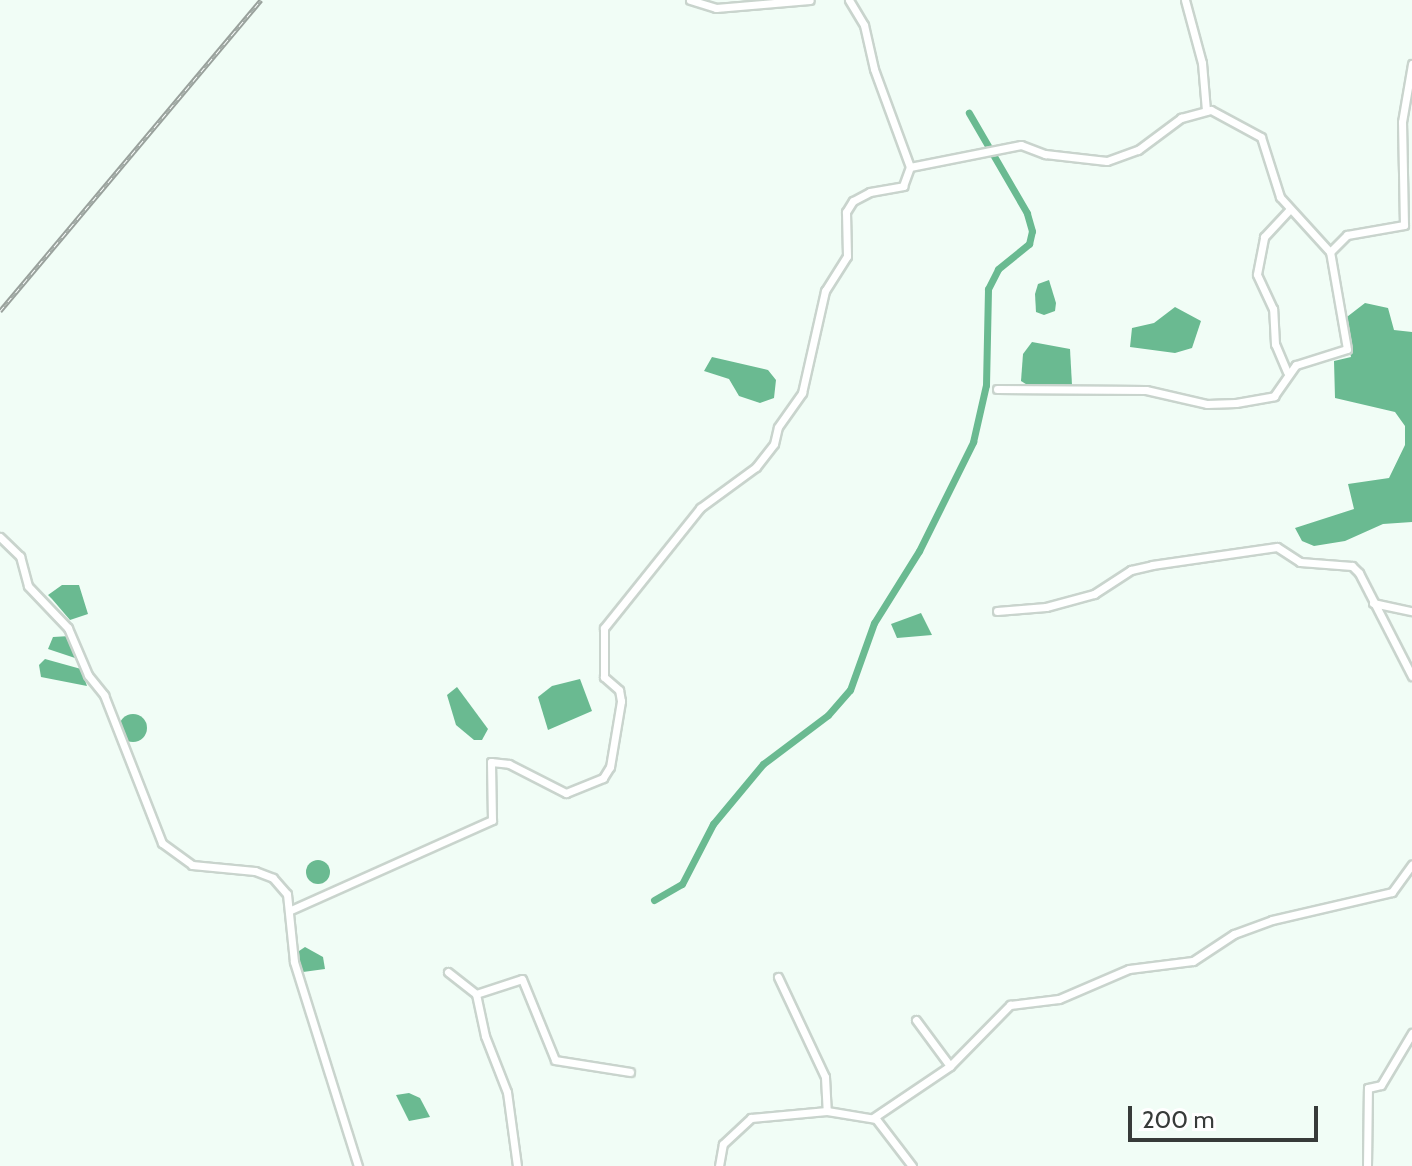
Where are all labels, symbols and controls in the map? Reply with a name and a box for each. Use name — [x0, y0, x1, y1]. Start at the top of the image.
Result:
scale bar — [1132, 1090, 1322, 1140]
text: 200 m — [1142, 1105, 1215, 1134]

